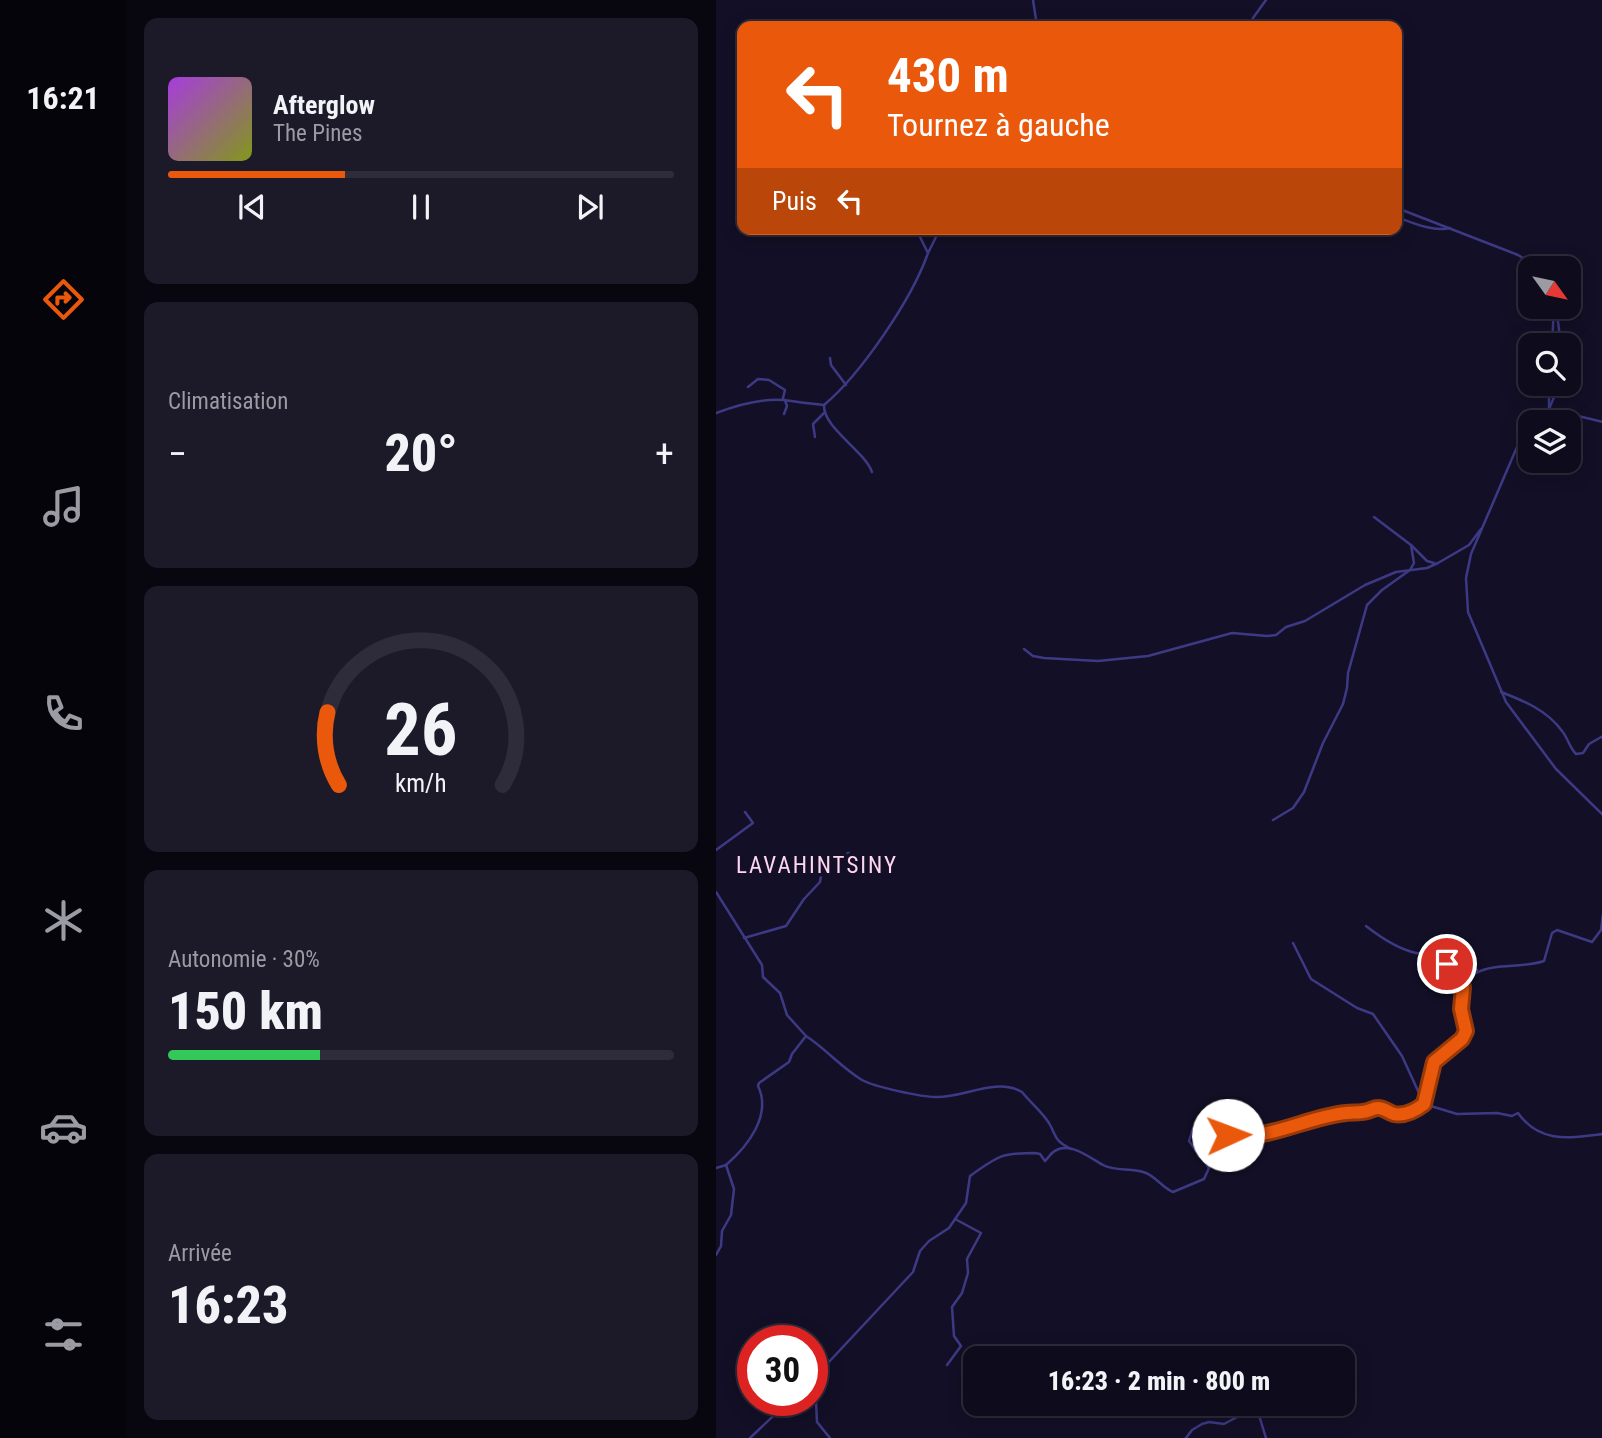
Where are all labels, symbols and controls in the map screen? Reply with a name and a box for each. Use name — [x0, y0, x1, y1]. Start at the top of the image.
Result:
text: 430 m — [887, 47, 1009, 104]
icon: left — [772, 49, 863, 140]
text: 16:21 — [26, 79, 100, 117]
text: Afterglow — [273, 90, 375, 120]
text: Tournez à gauche — [887, 106, 1110, 144]
text: The Pines — [273, 120, 363, 147]
icon: left — [831, 182, 869, 220]
text: Puis — [772, 186, 817, 216]
icon: previous — [233, 188, 271, 226]
icon: pause — [402, 188, 440, 226]
icon: next — [571, 188, 609, 226]
north arrow — [1518, 256, 1580, 318]
map controls — [1518, 256, 1581, 473]
icon: directions — [39, 275, 88, 324]
button: search — [1518, 333, 1581, 396]
text: Climatisation — [168, 388, 288, 415]
button: layers — [1518, 410, 1581, 473]
text: 20° — [384, 423, 458, 484]
text: − — [168, 432, 187, 476]
text: + — [655, 432, 674, 476]
icon: music — [39, 482, 88, 531]
text: 26 — [384, 687, 458, 773]
icon: phone — [39, 689, 88, 738]
text: km/h — [395, 769, 447, 798]
district label: LAVAHINTSINY — [736, 852, 898, 879]
icon: climate — [39, 896, 88, 945]
pin — [1417, 934, 1477, 994]
icon: arrive — [1428, 945, 1466, 983]
text: Autonomie · 30% — [168, 946, 320, 973]
text: 150 km — [168, 981, 323, 1042]
position arrow — [1191, 1098, 1265, 1172]
icon: car — [39, 1103, 88, 1152]
text: Arrivée — [168, 1240, 232, 1267]
text: 16:23 — [168, 1275, 288, 1336]
icon: filters — [39, 1310, 88, 1359]
speed limit sign: 30 — [737, 1325, 828, 1416]
text: 16:23 · 2 min · 800 m — [1048, 1366, 1270, 1396]

